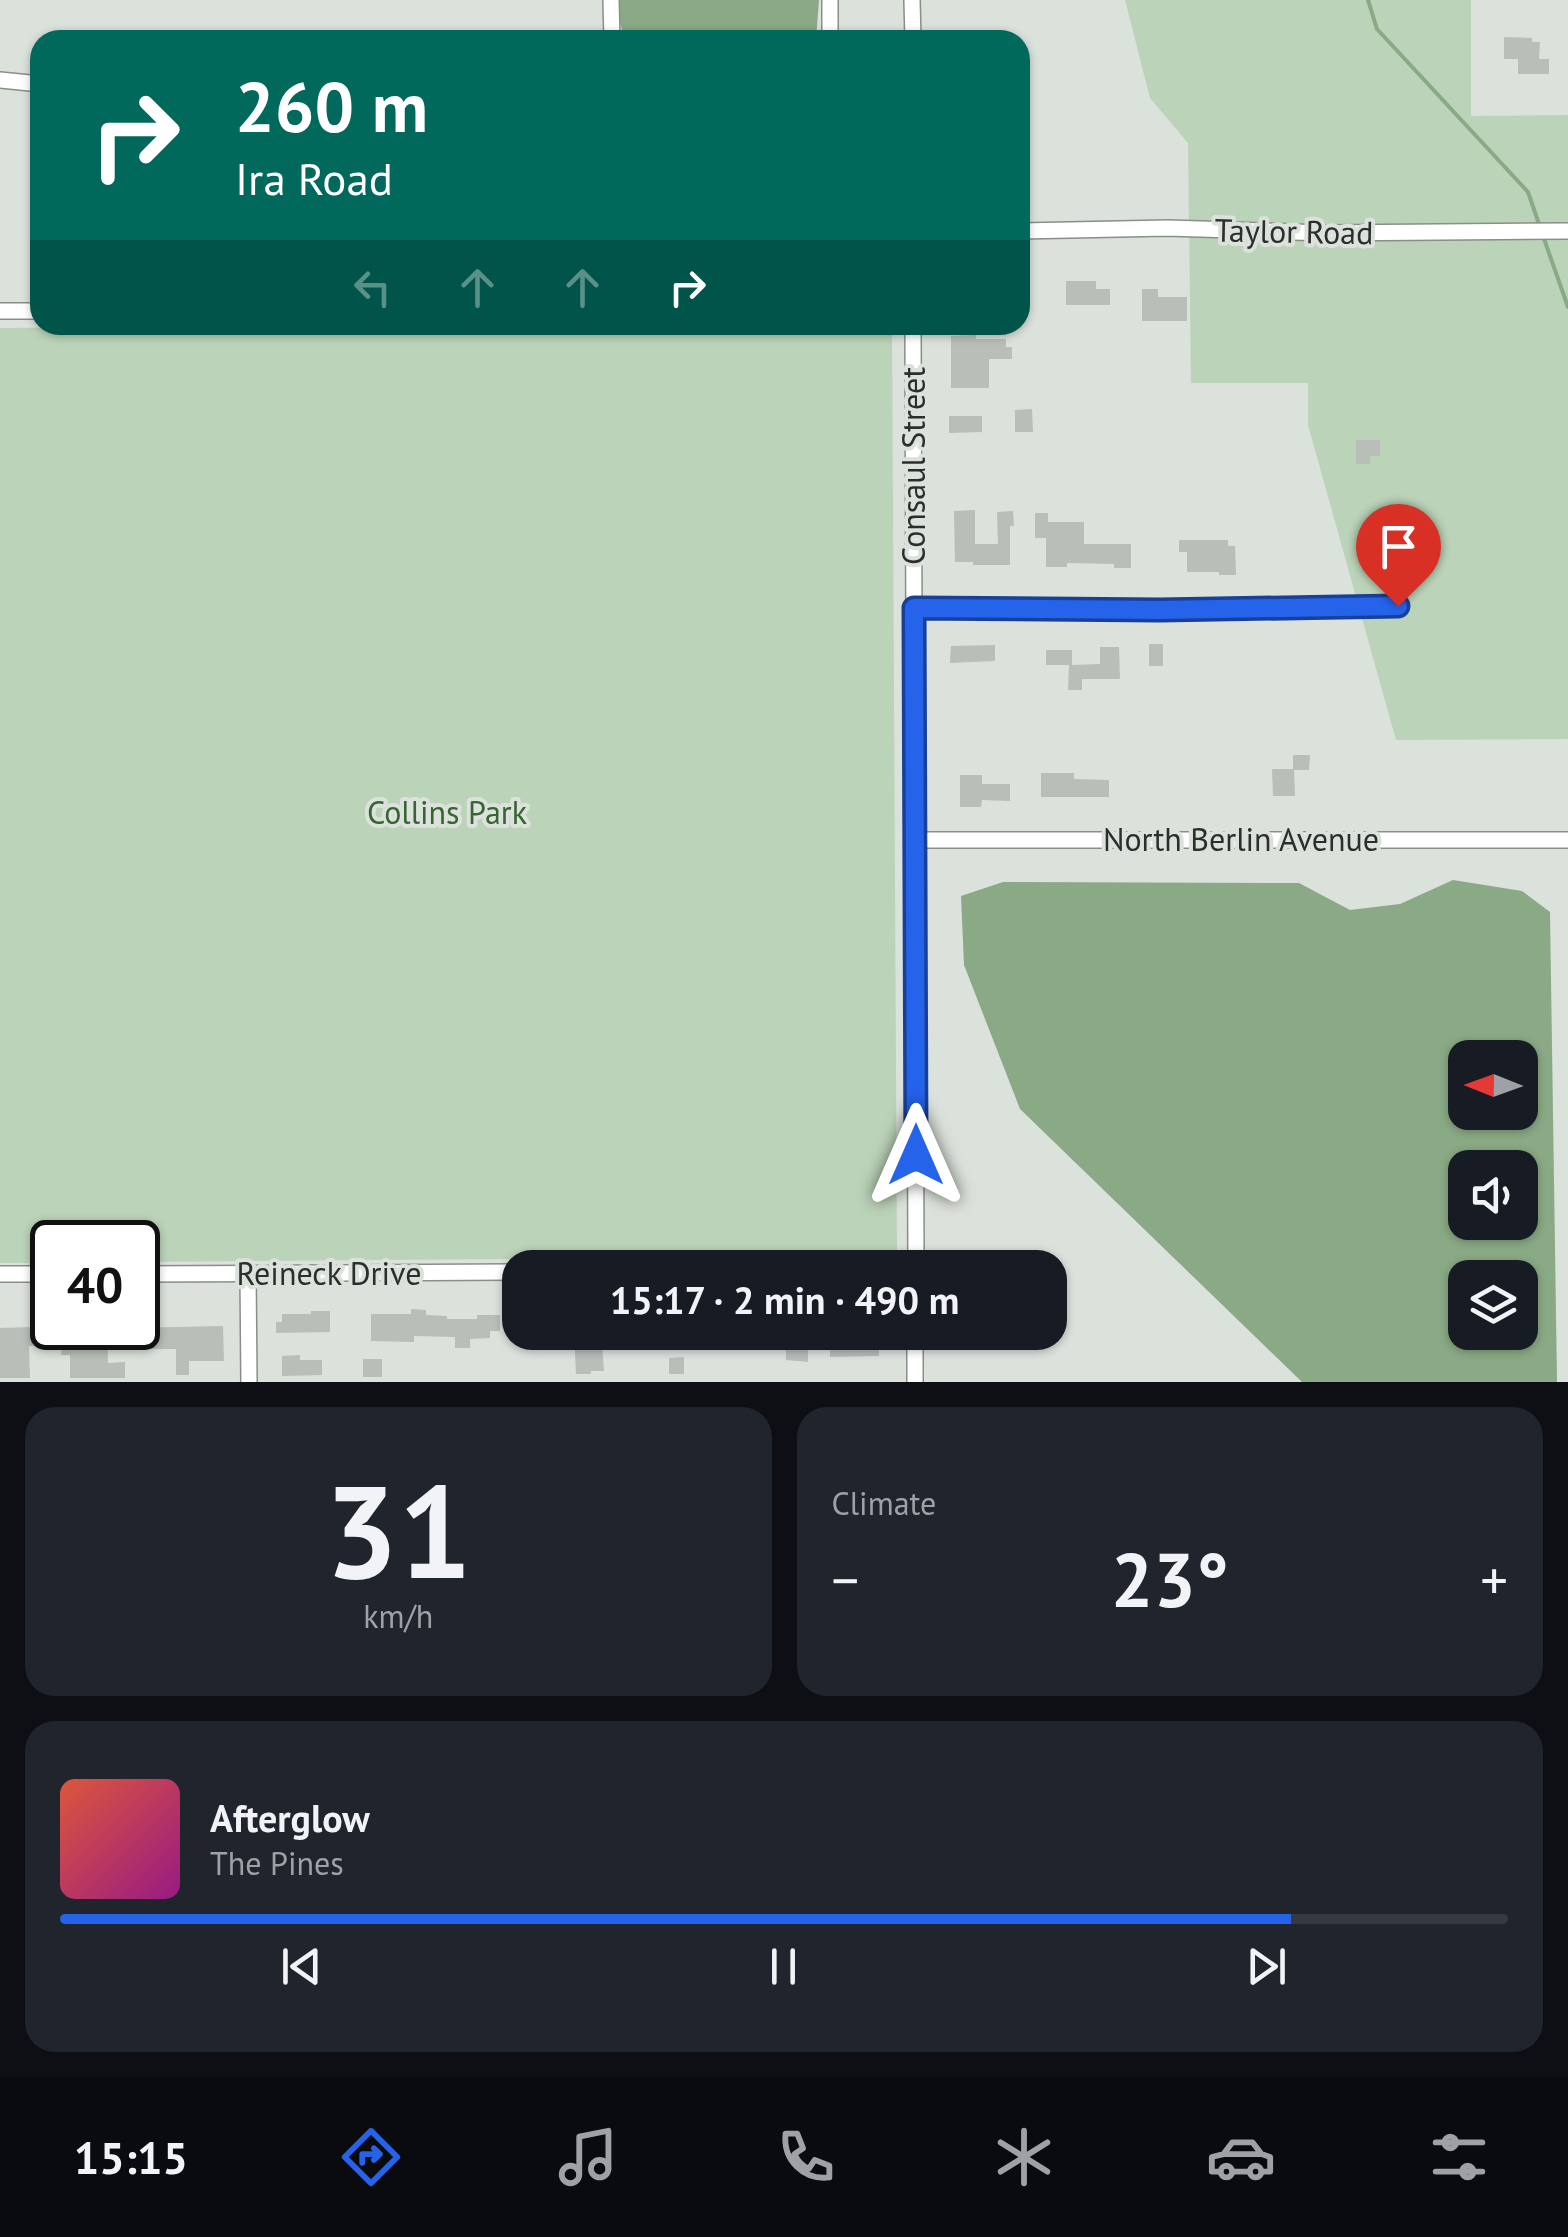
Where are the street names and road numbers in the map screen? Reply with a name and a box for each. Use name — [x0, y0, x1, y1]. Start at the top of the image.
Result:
street label: Taylor Road — [1214, 209, 1374, 253]
street label: Consaul Street — [892, 367, 934, 565]
street label: North Berlin Avenue — [1103, 818, 1379, 860]
street label: Reineck Drive — [237, 1252, 421, 1294]

